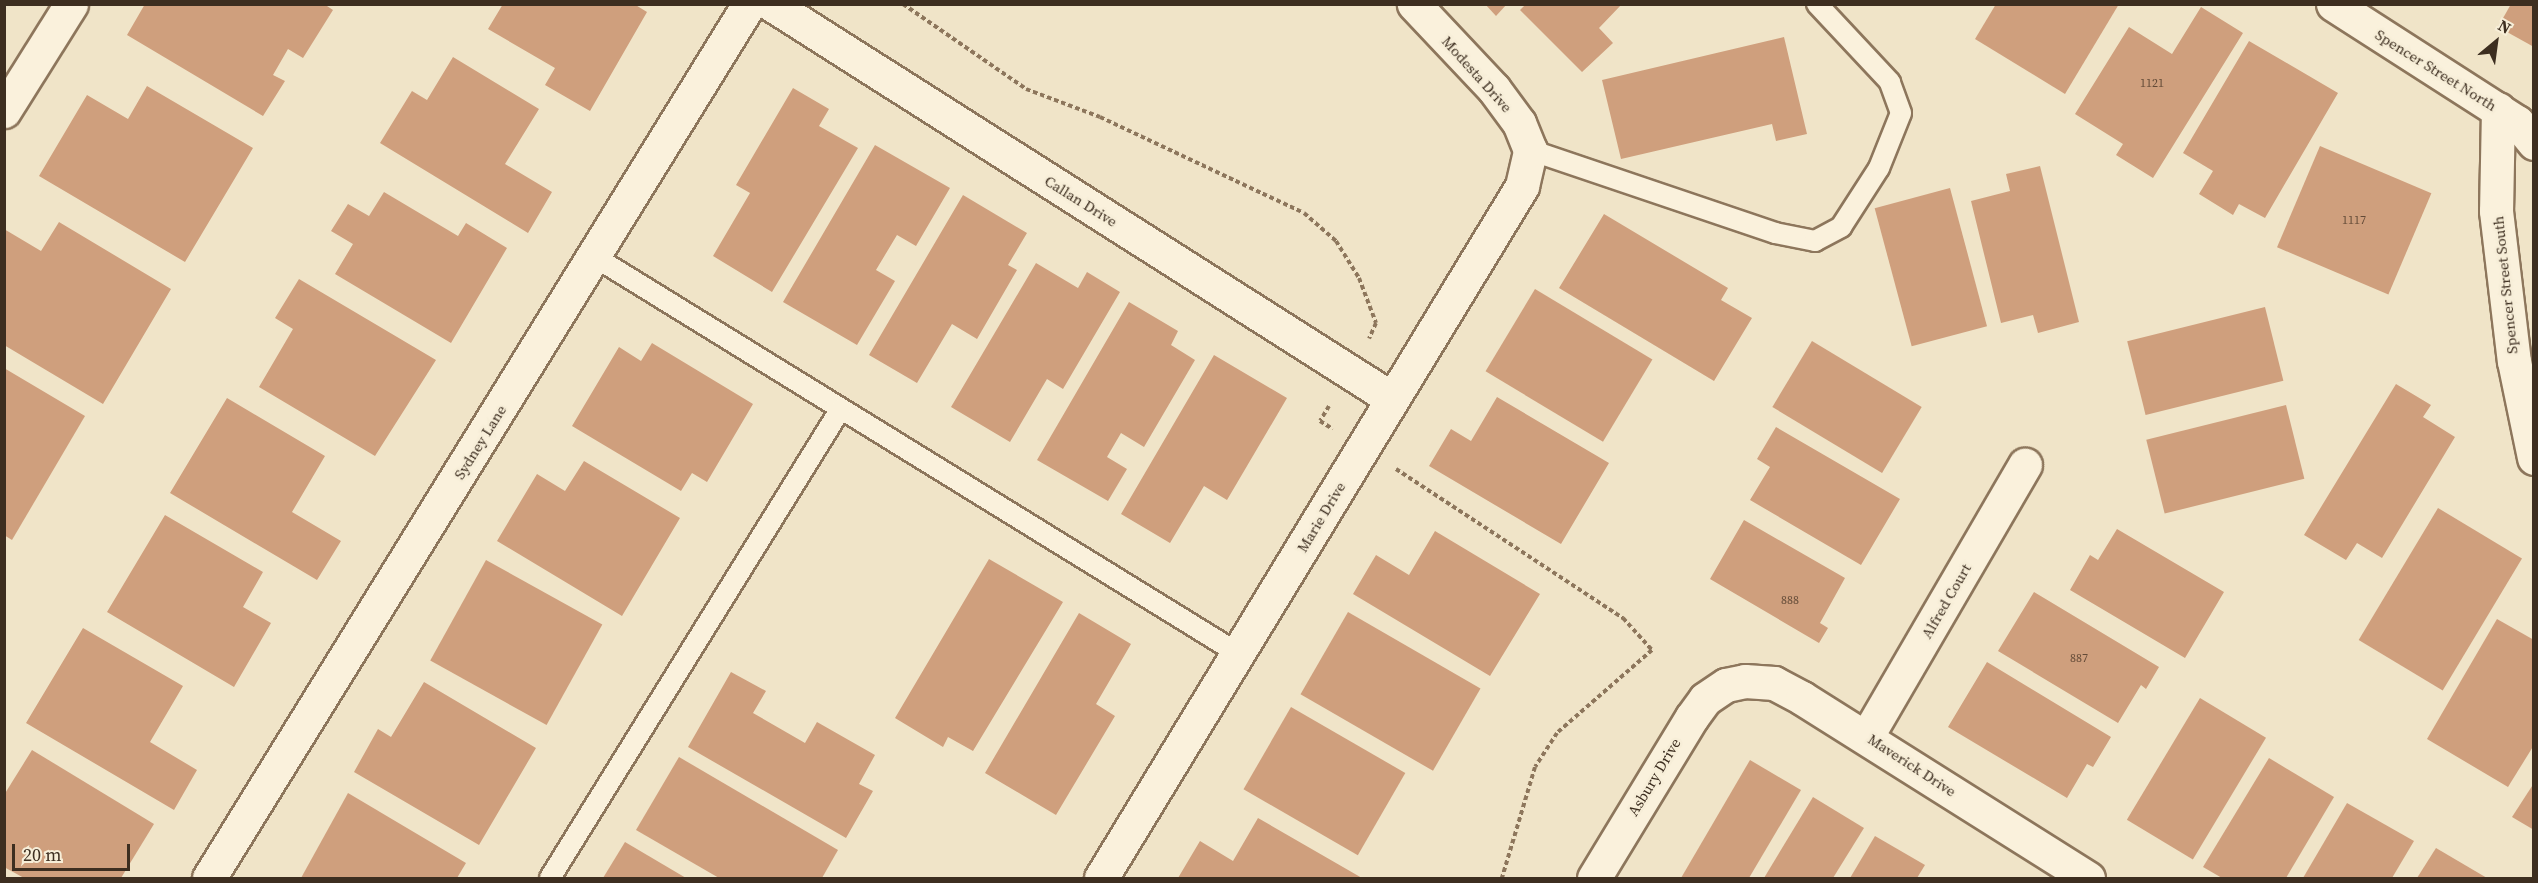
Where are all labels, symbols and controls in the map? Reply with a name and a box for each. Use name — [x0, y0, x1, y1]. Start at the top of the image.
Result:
north arrow — [2466, 12, 2526, 72]
text: N — [2494, 14, 2515, 39]
street label: Spencer Street North — [2372, 25, 2500, 115]
street label: Modesta Drive — [1438, 32, 1516, 116]
house number: 1121 — [2140, 77, 2164, 91]
street label: Callan Drive — [1041, 172, 1121, 230]
house number: 1117 — [2342, 214, 2366, 228]
street label: Spencer Street South — [2489, 215, 2521, 355]
street label: Sydney Lane — [450, 401, 510, 483]
street label: Marie Drive — [1293, 479, 1349, 555]
street label: Alfred Court — [1917, 560, 1975, 642]
house number: 888 — [1781, 594, 1799, 608]
house number: 887 — [2070, 652, 2088, 666]
street label: Maverick Drive — [1865, 730, 1959, 800]
street label: Asbury Drive — [1624, 735, 1684, 819]
scale bar — [15, 832, 134, 870]
text: 20 m — [23, 842, 61, 867]

